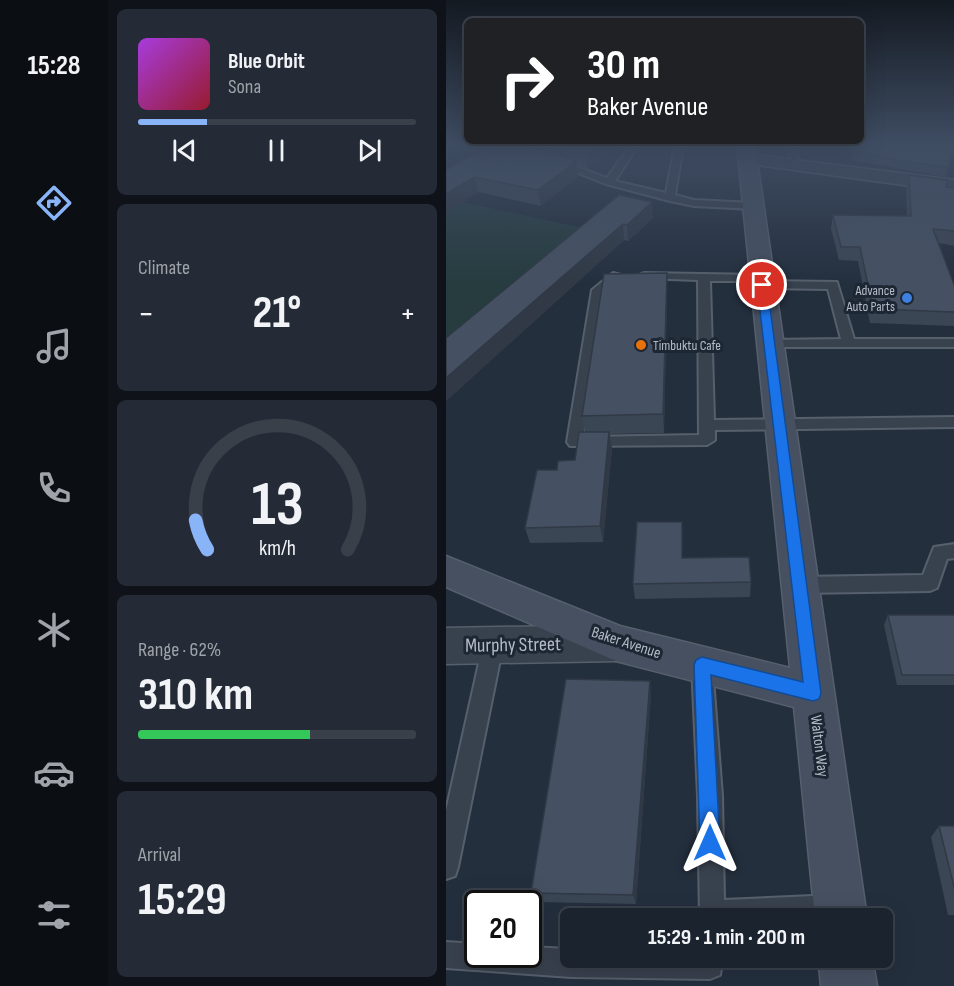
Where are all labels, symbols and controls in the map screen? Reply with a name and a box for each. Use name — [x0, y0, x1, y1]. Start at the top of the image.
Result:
text: 30 m — [587, 40, 660, 91]
icon: right — [488, 42, 566, 120]
text: Blue Orbit — [228, 48, 305, 75]
text: 15:28 — [27, 50, 81, 82]
text: Sona — [228, 75, 261, 99]
text: Baker Avenue — [587, 91, 708, 123]
icon: previous — [168, 134, 201, 167]
icon: pause — [260, 134, 293, 167]
icon: next — [353, 134, 386, 167]
icon: directions — [33, 182, 75, 224]
text: Climate — [138, 256, 190, 280]
pin — [736, 259, 787, 310]
icon: arrive — [745, 268, 778, 301]
place label: Advance Auto Parts — [845, 282, 895, 315]
text: 21° — [253, 286, 301, 341]
marker: Advance Auto Parts — [900, 291, 914, 305]
text: − — [138, 294, 154, 334]
text: + — [400, 294, 416, 334]
icon: music — [33, 325, 75, 367]
place label: Timbuktu Cafe — [653, 337, 721, 354]
marker: Timbuktu Cafe — [634, 338, 648, 352]
icon: phone — [33, 467, 75, 509]
text: 13 — [251, 468, 303, 543]
text: km/h — [258, 536, 296, 561]
icon: climate — [33, 609, 75, 651]
street label: Baker Avenue — [589, 623, 663, 663]
street label: Murphy Street — [465, 632, 561, 658]
text: Range · 62% — [138, 638, 221, 662]
text: 310 km — [138, 668, 253, 723]
street label: Walton Way — [806, 714, 832, 778]
icon: car — [33, 752, 75, 794]
position arrow — [678, 811, 742, 875]
text: Arrival — [138, 843, 181, 867]
text: 15:29 — [138, 873, 227, 928]
speed limit sign: 20 — [464, 890, 542, 968]
icon: filters — [33, 894, 75, 936]
text: 15:29 · 1 min · 200 m — [648, 924, 805, 951]

